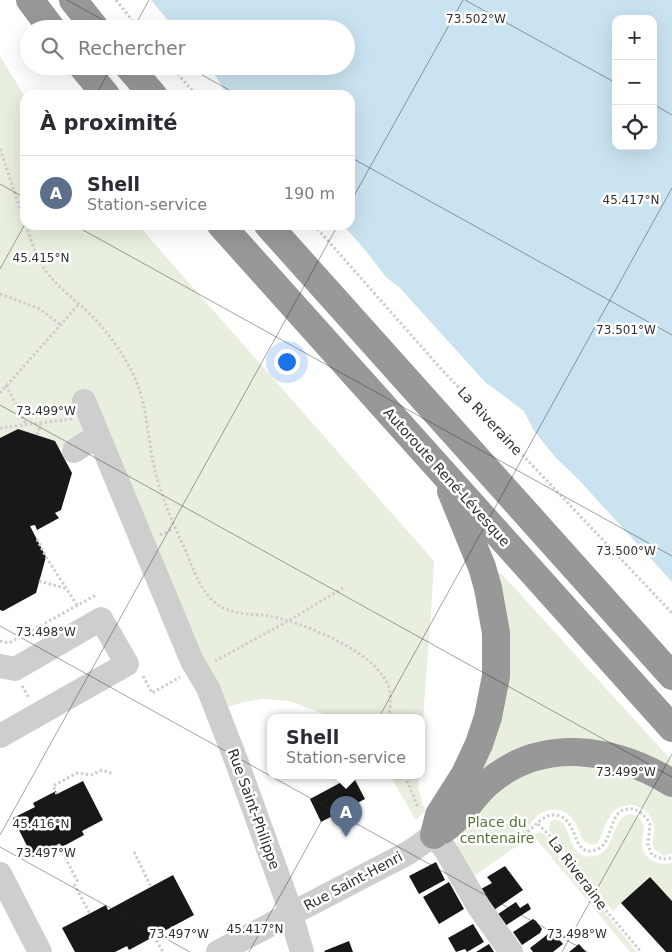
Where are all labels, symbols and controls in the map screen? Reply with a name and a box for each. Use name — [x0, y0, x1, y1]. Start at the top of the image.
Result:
text: 73.502°W — [446, 12, 506, 26]
map controls — [612, 15, 657, 150]
button: + — [612, 15, 657, 60]
search box — [20, 20, 355, 75]
icon: search — [38, 34, 66, 62]
text: Rechercher — [78, 37, 186, 59]
button: − — [612, 60, 657, 105]
button: locate — [612, 105, 657, 150]
text: À proximité — [40, 111, 177, 135]
text: Shell — [87, 173, 140, 195]
text: A — [50, 184, 62, 203]
text: 190 m — [284, 184, 335, 203]
text: 45.417°N — [603, 193, 659, 207]
text: Station-service — [87, 195, 207, 214]
text: 45.415°N — [13, 251, 69, 265]
text: 73.501°W — [596, 323, 656, 337]
your location — [274, 349, 300, 375]
street label: La Riveraine — [454, 384, 526, 458]
text: 73.499°W — [16, 404, 76, 418]
street label: Autoroute René-Lévesque — [381, 404, 513, 550]
text: 73.500°W — [596, 544, 656, 558]
text: 73.498°W — [16, 625, 76, 639]
popup — [267, 714, 425, 779]
text: Shell — [286, 726, 339, 748]
street label: Rue Saint-Philippe — [225, 747, 283, 871]
text: Station-service — [286, 748, 406, 767]
text: 73.499°W — [596, 765, 656, 779]
pin: A — [330, 796, 362, 837]
park label: Place du centenaire — [460, 814, 534, 846]
text: 45.416°N — [13, 817, 69, 831]
street label: La Riveraine — [545, 833, 611, 913]
text: 73.497°W — [16, 846, 76, 860]
street label: Rue Saint-Henri — [301, 848, 405, 914]
text: 45.417°N — [227, 922, 283, 936]
text: 73.497°W — [149, 927, 209, 941]
text: 73.498°W — [547, 927, 607, 941]

